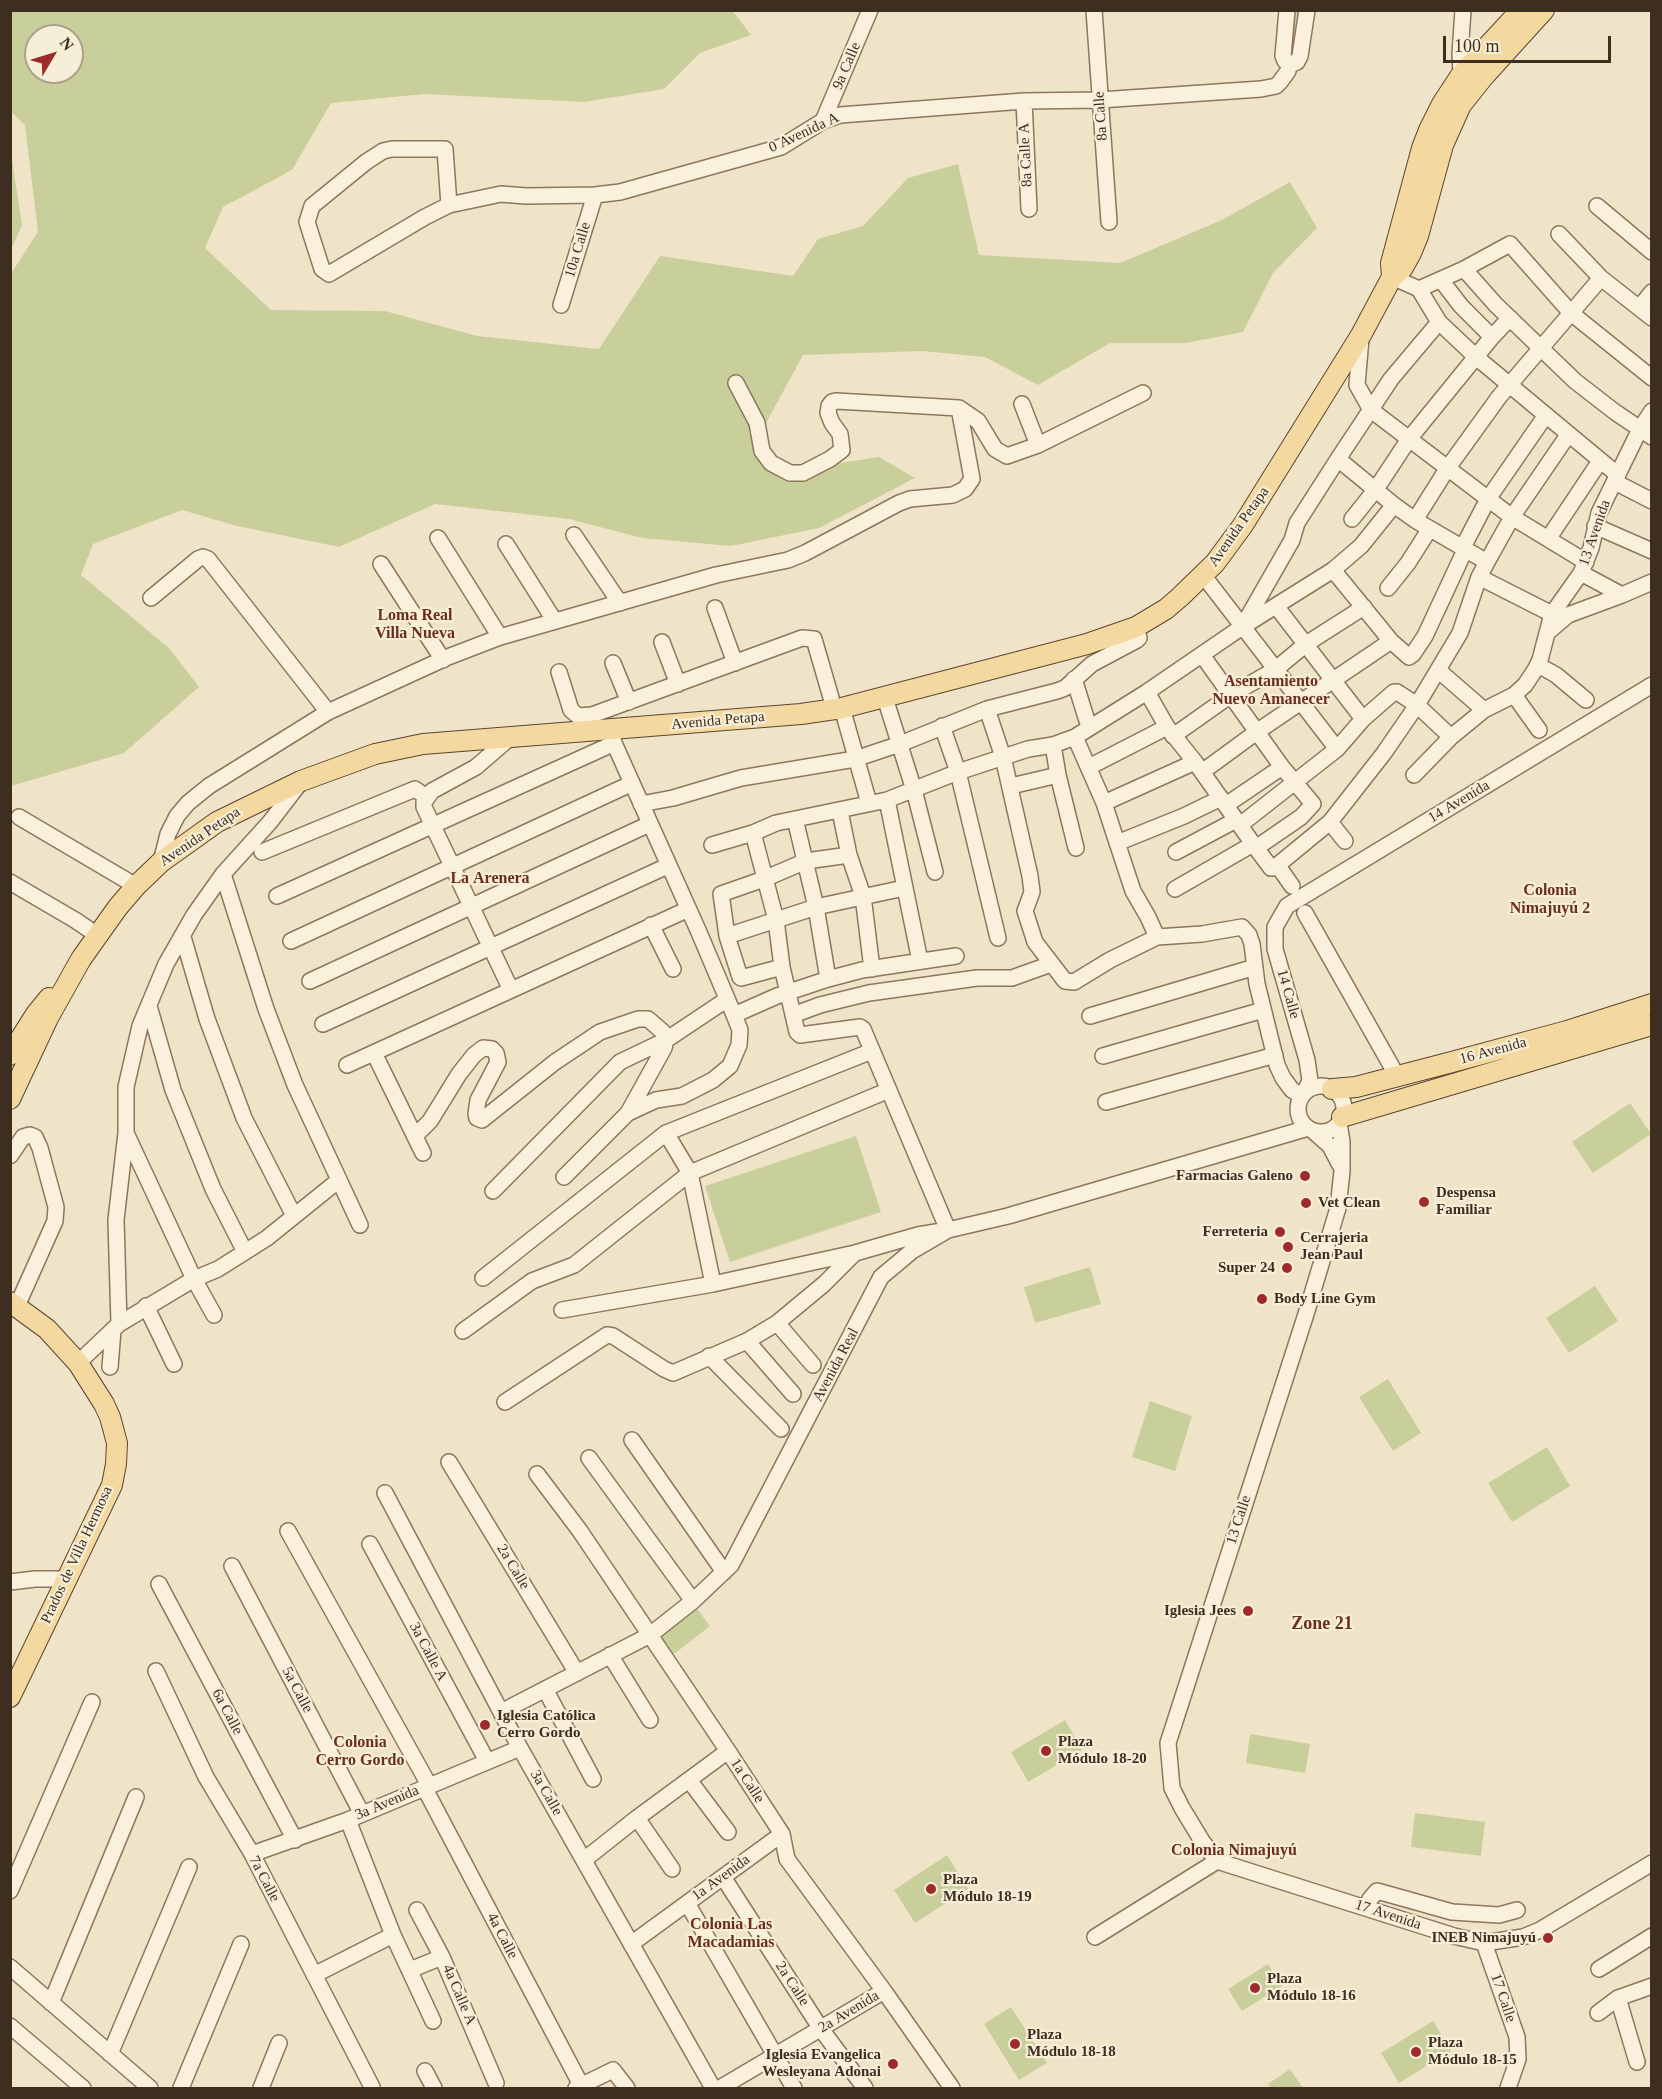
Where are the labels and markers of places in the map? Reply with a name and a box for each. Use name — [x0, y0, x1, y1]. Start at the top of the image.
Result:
place label: Farmacias Galeno — [1176, 1167, 1293, 1185]
marker: Farmacias Galeno — [1298, 1169, 1312, 1183]
place label: Despensa Familiar — [1436, 1184, 1496, 1219]
place label: Vet Clean — [1318, 1194, 1380, 1212]
marker: Despensa Familiar — [1417, 1195, 1431, 1209]
marker: Vet Clean — [1299, 1196, 1313, 1210]
place label: Ferreteria — [1202, 1223, 1268, 1241]
marker: Ferreteria — [1273, 1225, 1287, 1239]
place label: Cerrajeria Jean Paul — [1300, 1229, 1368, 1264]
marker: Cerrajeria Jean Paul — [1281, 1240, 1295, 1254]
place label: Super 24 — [1218, 1259, 1275, 1277]
marker: Super 24 — [1280, 1261, 1294, 1275]
place label: Body Line Gym — [1274, 1290, 1376, 1308]
marker: Body Line Gym — [1255, 1292, 1269, 1306]
place label: Iglesia Jees — [1164, 1602, 1236, 1620]
marker: Iglesia Jees — [1241, 1604, 1255, 1618]
place label: Iglesia Católica Cerro Gordo — [497, 1707, 596, 1742]
marker: Iglesia Católica Cerro Gordo — [478, 1718, 492, 1732]
place label: Plaza Módulo 18-20 — [1058, 1733, 1147, 1768]
marker: Plaza Módulo 18-20 — [1039, 1744, 1053, 1758]
place label: Plaza Módulo 18-19 — [943, 1871, 1032, 1906]
marker: Plaza Módulo 18-19 — [924, 1882, 938, 1896]
place label: INEB Nimajuyú — [1431, 1929, 1536, 1947]
marker: INEB Nimajuyú — [1541, 1931, 1555, 1945]
place label: Plaza Módulo 18-16 — [1267, 1970, 1356, 2005]
marker: Plaza Módulo 18-16 — [1248, 1981, 1262, 1995]
place label: Plaza Módulo 18-18 — [1027, 2026, 1116, 2061]
place label: Plaza Módulo 18-15 — [1428, 2034, 1517, 2069]
marker: Plaza Módulo 18-18 — [1008, 2037, 1022, 2051]
marker: Plaza Módulo 18-15 — [1409, 2045, 1423, 2059]
place label: Iglesia Evangelica Wesleyana Adonai — [762, 2046, 881, 2081]
marker: Iglesia Evangelica Wesleyana Adonai — [886, 2057, 900, 2071]

